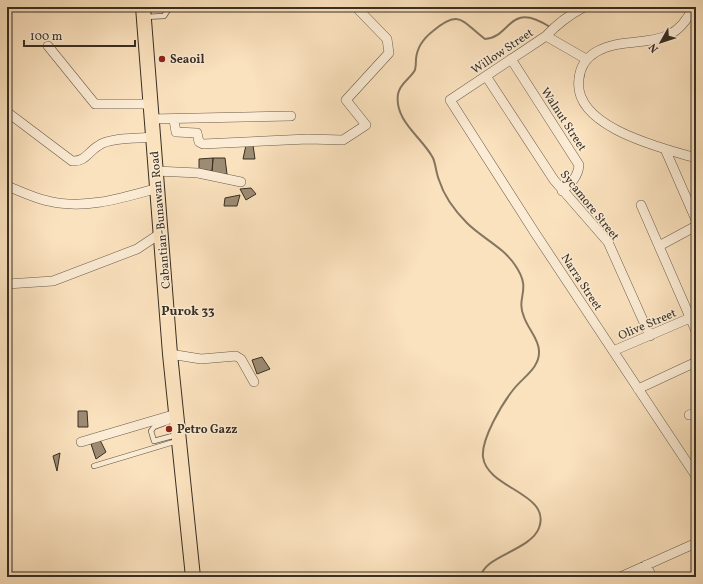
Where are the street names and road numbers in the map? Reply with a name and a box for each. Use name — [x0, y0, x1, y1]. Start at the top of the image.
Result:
street label: Willow Street — [468, 25, 537, 78]
street label: Walnut Street — [537, 85, 590, 154]
street label: Cabantian-Bunawan Road — [147, 150, 175, 289]
street label: Sycamore Street — [556, 167, 622, 244]
street label: Narra Street — [557, 251, 606, 314]
street label: Olive Street — [616, 305, 679, 344]

